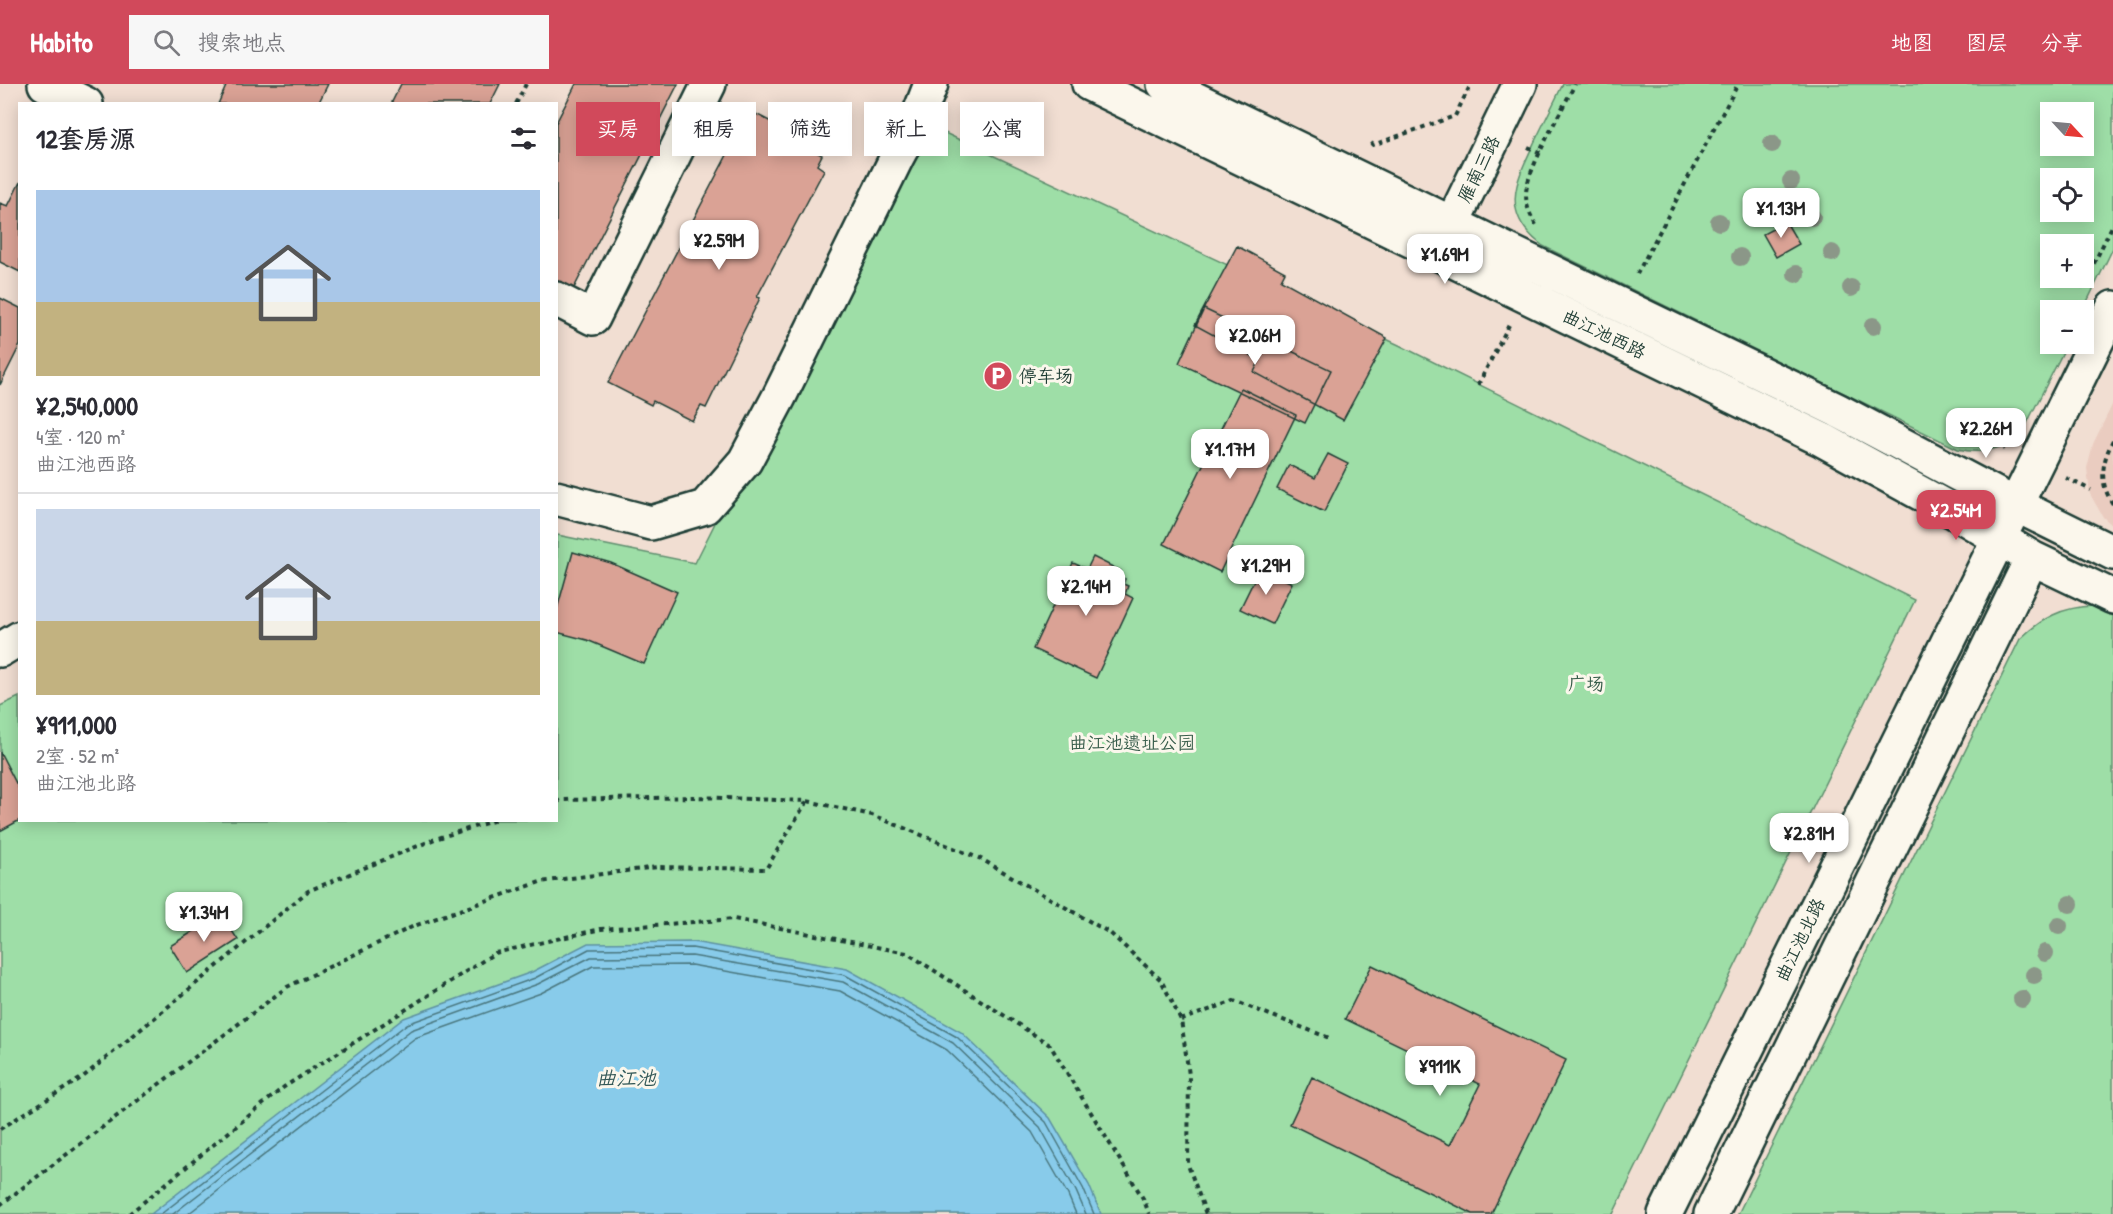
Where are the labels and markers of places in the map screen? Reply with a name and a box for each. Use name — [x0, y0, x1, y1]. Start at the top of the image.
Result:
pin: ¥1.13M — [1732, 188, 1830, 239]
pin: ¥2.59M — [670, 220, 768, 271]
pin: ¥1.69M — [1396, 234, 1494, 285]
pin: ¥2.06M — [1206, 315, 1304, 366]
parking icon: 停车场 — [982, 360, 1014, 392]
place label: 停车场 — [1019, 363, 1073, 388]
pin: ¥2.26M — [1937, 408, 2035, 459]
pin: ¥1.17M — [1181, 429, 1279, 480]
pin: ¥2.54M — [1907, 490, 2005, 541]
pin: ¥1.29M — [1217, 545, 1315, 596]
pin: ¥2.14M — [1037, 566, 1135, 617]
pin: ¥2.81M — [1760, 813, 1858, 864]
pin: ¥1.34M — [155, 892, 253, 943]
pin: ¥911K — [1398, 1046, 1482, 1097]

